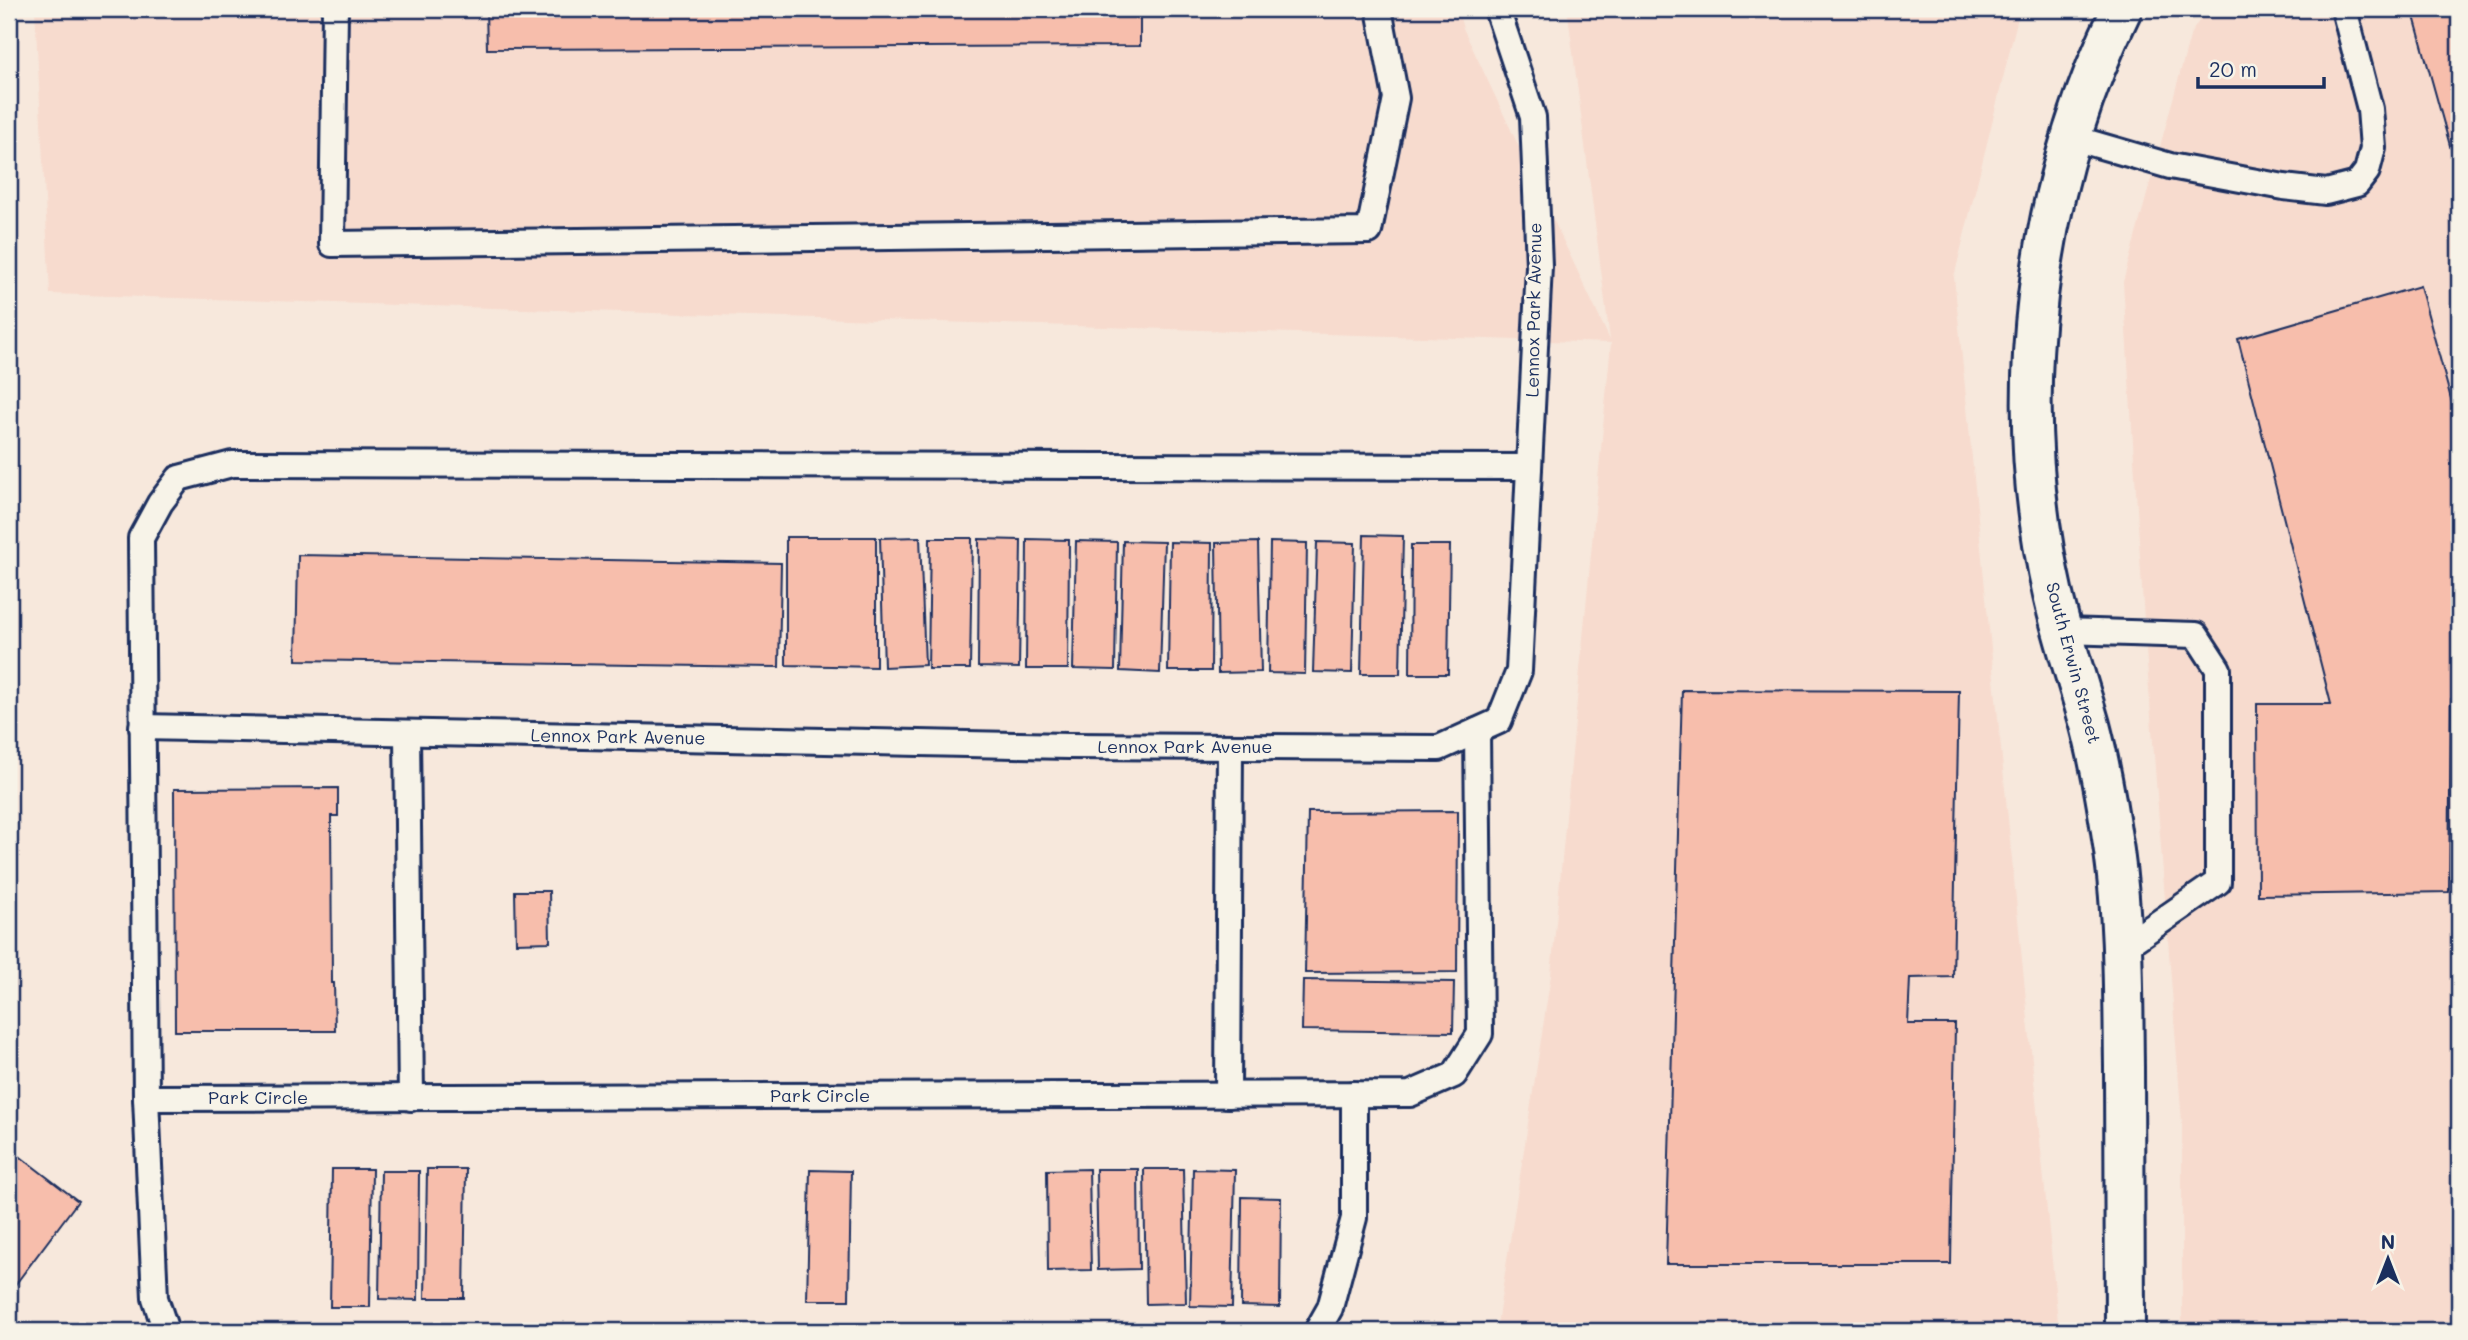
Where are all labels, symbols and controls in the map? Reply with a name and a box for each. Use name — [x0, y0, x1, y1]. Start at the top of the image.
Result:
scale bar — [2198, 46, 2324, 90]
text: 20 m — [2209, 55, 2257, 82]
street label: Lennox Park Avenue — [1519, 222, 1547, 398]
street label: South Erwin Street — [2041, 579, 2107, 746]
street label: Lennox Park Avenue — [530, 722, 706, 750]
street label: Lennox Park Avenue — [1098, 734, 1273, 758]
street label: Park Circle — [770, 1083, 870, 1107]
street label: Park Circle — [208, 1085, 308, 1109]
north arrow — [2352, 1224, 2422, 1294]
text: N — [2381, 1229, 2395, 1254]

